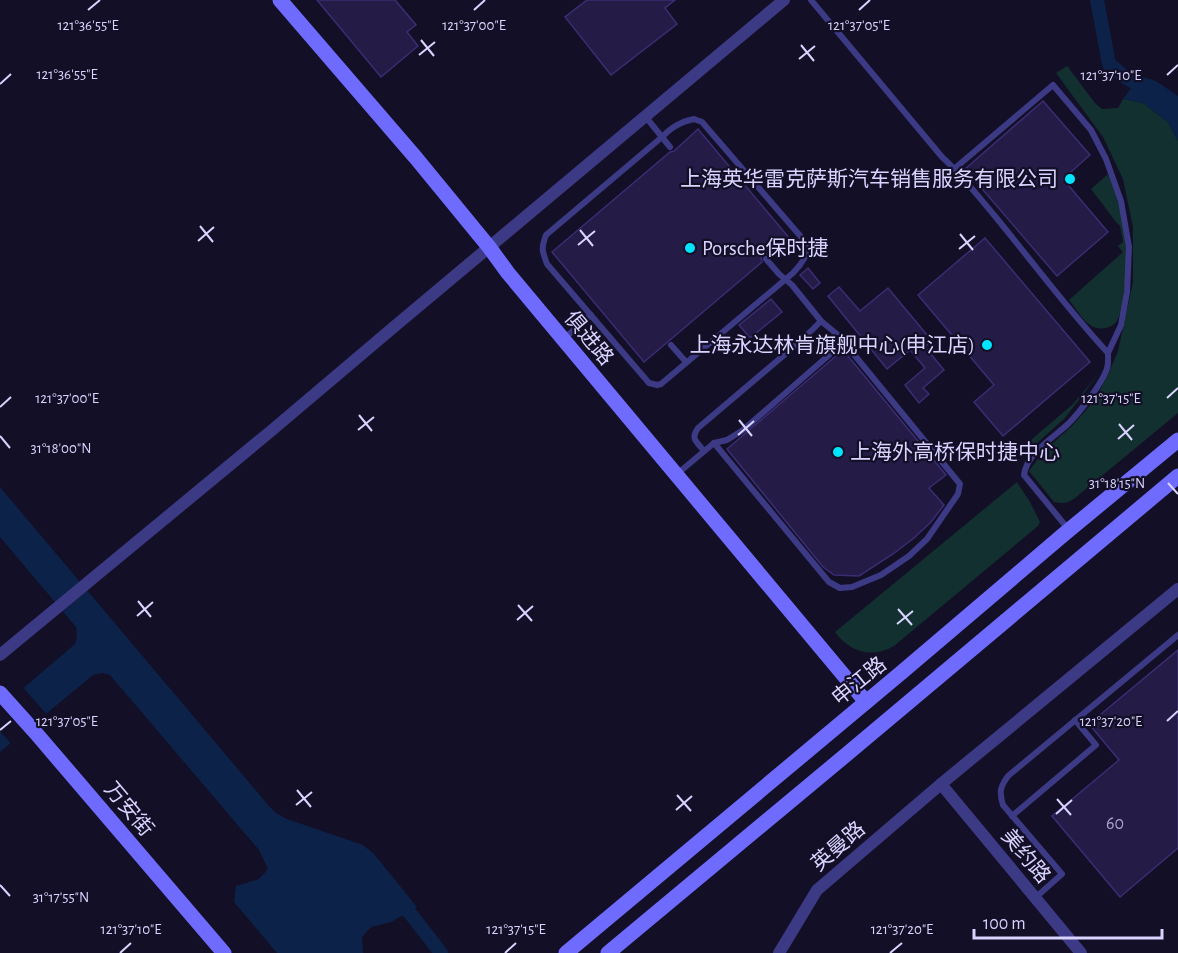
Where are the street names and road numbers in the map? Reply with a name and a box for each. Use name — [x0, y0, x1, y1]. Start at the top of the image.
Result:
street label: 俱进路 — [560, 307, 618, 369]
street label: 申江路 — [828, 653, 890, 709]
street label: 万安街 — [100, 778, 158, 840]
street label: 英曼路 — [807, 817, 869, 875]
street label: 美约路 — [997, 825, 1055, 887]

